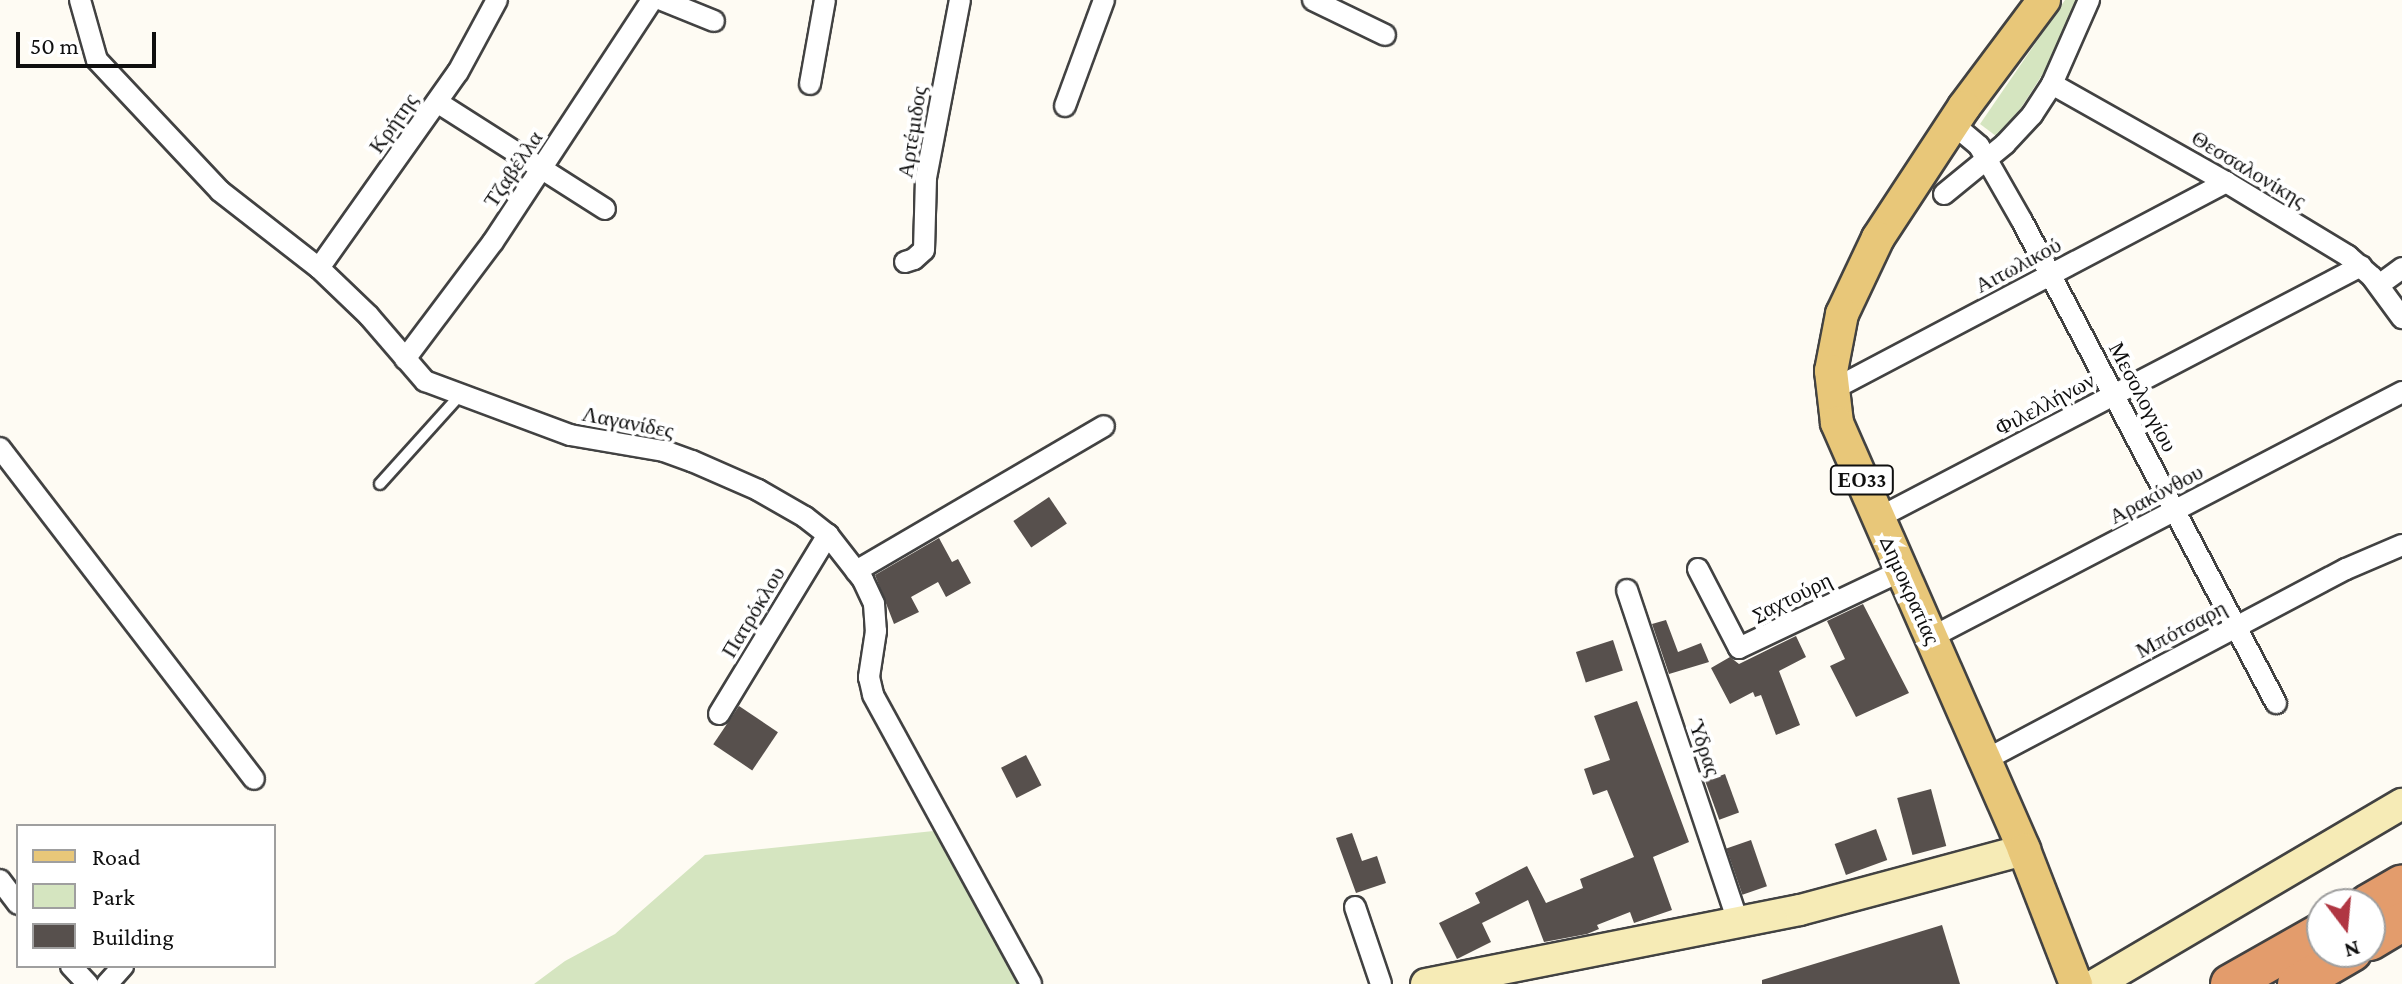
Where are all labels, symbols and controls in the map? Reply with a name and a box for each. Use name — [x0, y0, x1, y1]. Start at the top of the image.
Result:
scale bar — [20, 16, 160, 66]
text: 50 m — [30, 32, 79, 59]
street label: Αρτέμιδος — [892, 84, 932, 180]
street label: Κρήτης — [363, 88, 423, 158]
street label: Θεσσαλονίκης — [2187, 124, 2311, 214]
street label: Τζαβέλλα — [478, 126, 548, 212]
street label: Αιτωλικού — [1970, 231, 2066, 299]
street label: Μεσολογγίου — [2103, 338, 2183, 456]
street label: Φιλελλήνων — [1991, 367, 2099, 441]
street label: Λαγανίδες — [580, 400, 676, 444]
street label: Αρακύνθου — [2104, 458, 2208, 530]
road number: ΕΟ33 — [1828, 464, 1896, 496]
street label: Δημοκρατίας — [1874, 531, 1946, 649]
street label: Πατρόκλου — [715, 562, 791, 662]
street label: Σαχτούρη — [1748, 566, 1836, 628]
street label: Μπότσαρη — [2131, 594, 2231, 664]
street label: Ύδρας — [1683, 716, 1727, 780]
legend — [16, 824, 276, 968]
text: Road — [92, 843, 141, 870]
text: Park — [92, 883, 135, 910]
north arrow — [2306, 888, 2386, 968]
text: Building — [92, 923, 174, 950]
text: N — [2342, 936, 2363, 964]

